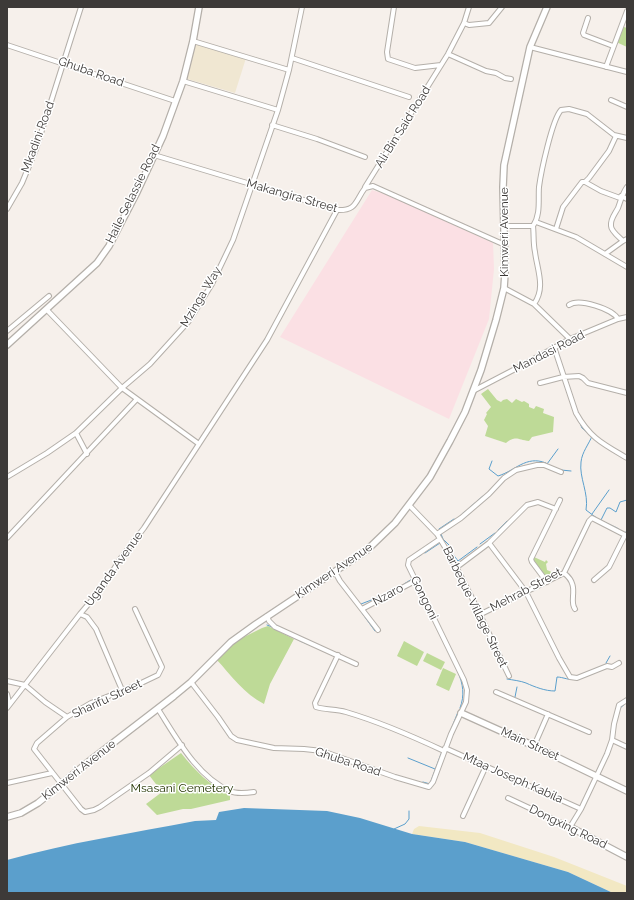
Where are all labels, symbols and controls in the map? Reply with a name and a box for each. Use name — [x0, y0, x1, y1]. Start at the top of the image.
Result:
street label: Ghuba Road — [56, 54, 126, 90]
street label: Ali Bin Said Road — [372, 84, 434, 170]
street label: Mkadini Road — [18, 99, 58, 175]
street label: Haile Selassie Road — [103, 142, 163, 246]
street label: Makangira Street — [245, 176, 339, 216]
street label: Kimweri Avenue — [497, 187, 511, 277]
street label: Mzinga Way — [177, 264, 225, 330]
street label: Mandasi Road — [511, 328, 587, 376]
street label: Uganda Avenue — [82, 529, 146, 609]
street label: Kimweri Avenue — [293, 540, 375, 602]
street label: Barbeque Village Street — [439, 544, 511, 670]
street label: Mehrab Street — [488, 565, 564, 615]
street label: Gongoni — [407, 574, 441, 622]
street label: Nzaro — [370, 581, 406, 609]
street label: Sharifu Street — [70, 677, 144, 721]
street label: Main Street — [498, 724, 562, 764]
street label: Kimweri Avenue — [39, 737, 119, 803]
street label: Ghuba Road — [313, 745, 383, 779]
street label: Mtaa Joseph Kabila — [461, 749, 565, 807]
park label: Msasani Cemetery — [131, 781, 233, 795]
street label: Dongxing Road — [527, 802, 609, 852]

